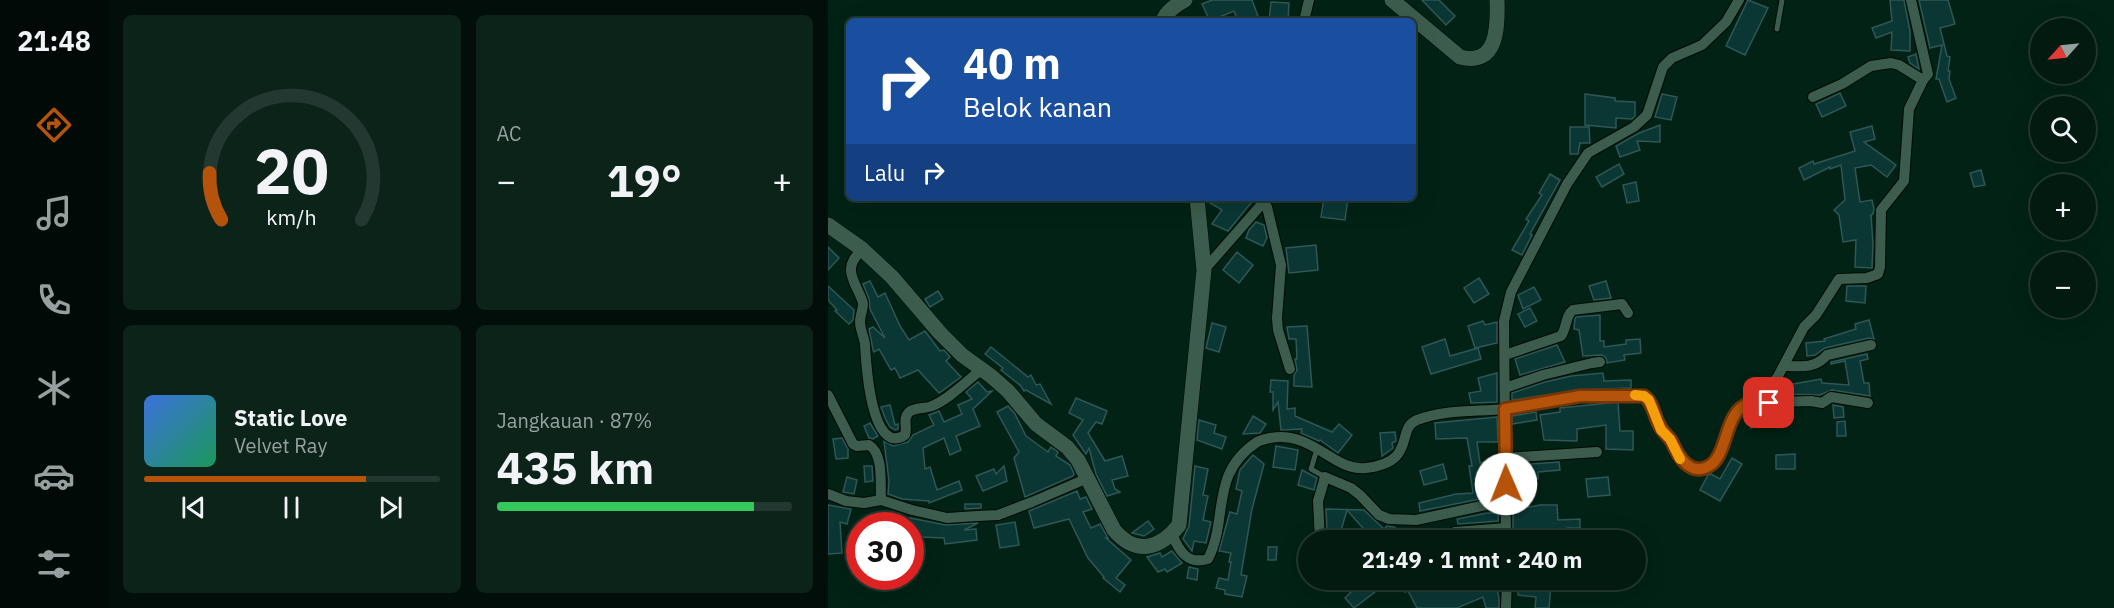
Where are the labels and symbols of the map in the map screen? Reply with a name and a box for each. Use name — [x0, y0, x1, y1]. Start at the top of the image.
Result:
north arrow — [2030, 18, 2096, 84]
pin — [1743, 377, 1794, 428]
position arrow — [1474, 452, 1538, 516]
speed limit sign: 30 — [846, 512, 924, 590]

